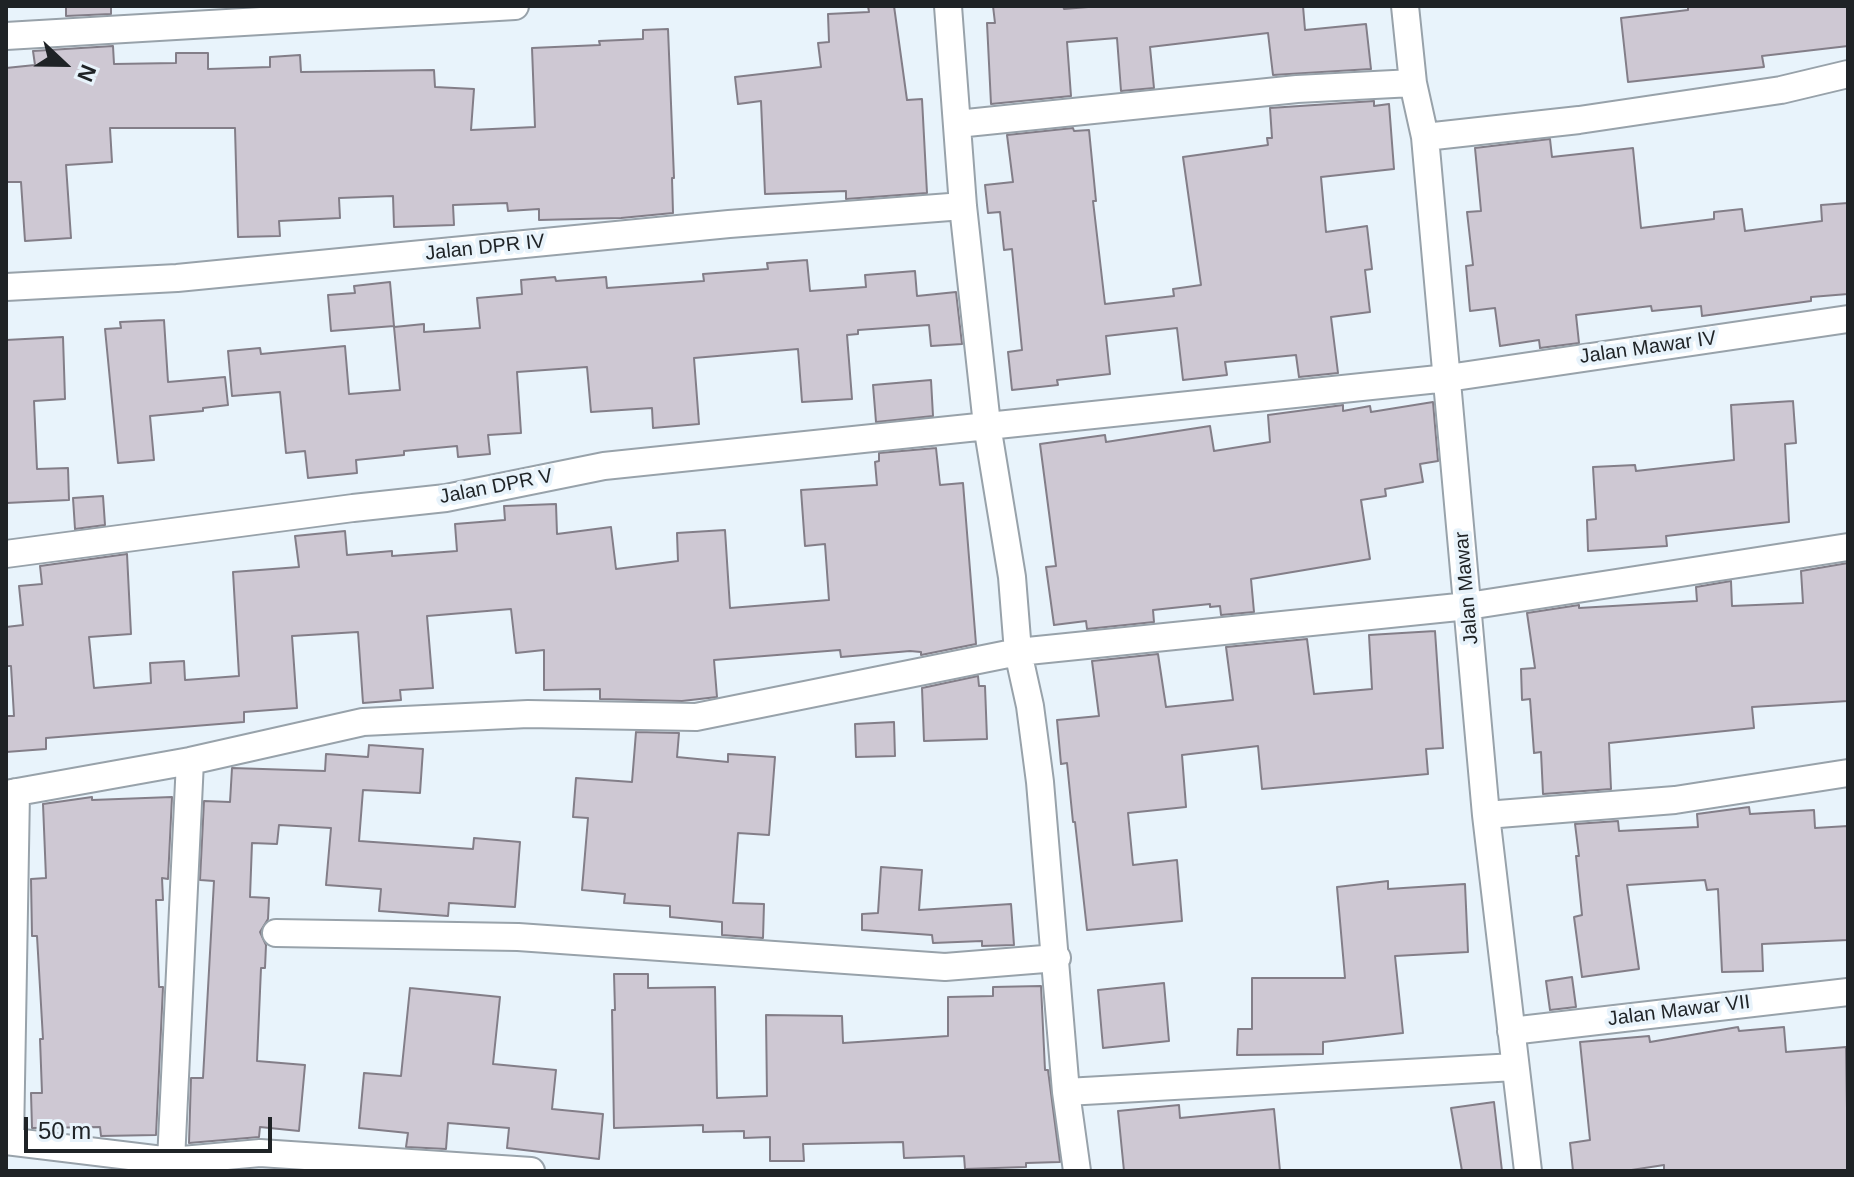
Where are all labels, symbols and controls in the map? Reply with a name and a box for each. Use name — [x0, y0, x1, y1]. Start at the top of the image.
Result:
north arrow — [24, 24, 104, 104]
text: N — [72, 61, 101, 85]
street label: Jalan DPR IV — [424, 230, 546, 266]
street label: Jalan Mawar IV — [1578, 327, 1718, 369]
street label: Jalan DPR V — [438, 464, 554, 510]
street label: Jalan Mawar — [1450, 530, 1484, 646]
street label: Jalan Mawar VII — [1606, 990, 1752, 1032]
scale bar — [28, 1101, 276, 1151]
text: 50 m — [38, 1117, 91, 1144]

